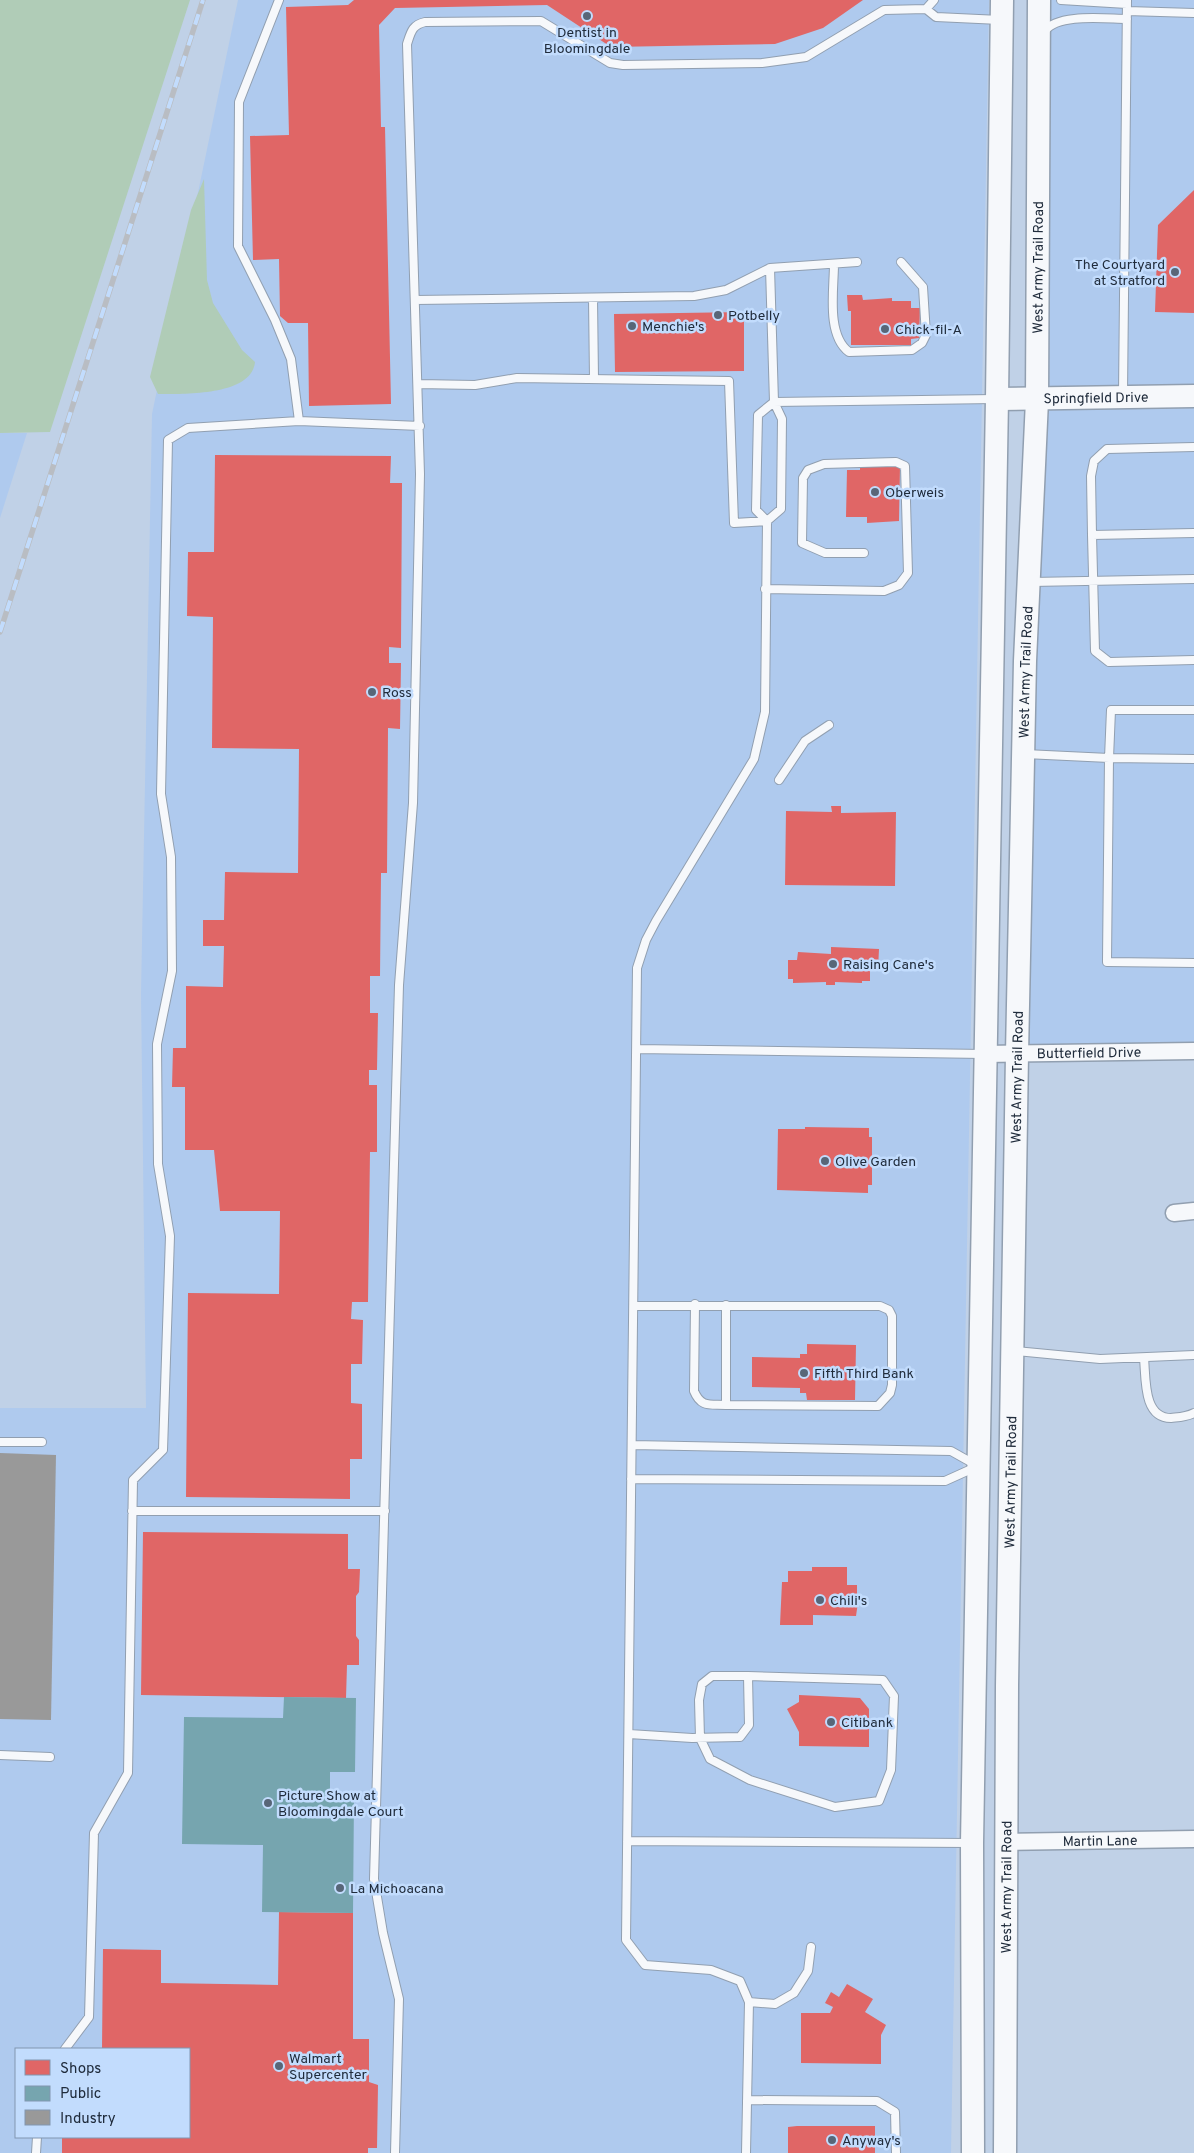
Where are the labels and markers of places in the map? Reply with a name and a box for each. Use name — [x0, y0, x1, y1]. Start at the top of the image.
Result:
marker: Dentist in Bloomingdale — [581, 10, 593, 22]
place label: Dentist in Bloomingdale — [544, 25, 630, 58]
place label: The Courtyard at Stratford — [1075, 257, 1165, 290]
marker: The Courtyard at Stratford — [1169, 266, 1181, 278]
place label: Potbelly — [728, 308, 780, 325]
marker: Potbelly — [712, 309, 724, 321]
place label: Menchie's — [642, 319, 705, 336]
marker: Menchie's — [626, 320, 638, 332]
place label: Chick-fil-A — [895, 322, 962, 339]
marker: Chick-fil-A — [879, 323, 891, 335]
place label: Oberweis — [885, 485, 944, 502]
marker: Oberweis — [869, 486, 881, 498]
place label: Ross — [382, 685, 412, 702]
marker: Ross — [366, 686, 378, 698]
place label: Raising Cane's — [843, 957, 934, 974]
marker: Raising Cane's — [827, 958, 839, 970]
place label: Olive Garden — [835, 1154, 916, 1171]
marker: Olive Garden — [819, 1155, 831, 1167]
place label: Fifth Third Bank — [814, 1366, 914, 1383]
marker: Fifth Third Bank — [798, 1367, 810, 1379]
place label: Chili's — [830, 1593, 867, 1610]
marker: Chili's — [814, 1594, 826, 1606]
place label: Citibank — [841, 1715, 893, 1732]
marker: Citibank — [825, 1716, 837, 1728]
place label: Picture Show at Bloomingdale Court — [278, 1788, 404, 1821]
marker: Picture Show at Bloomingdale Court — [262, 1797, 274, 1809]
place label: La Michoacana — [350, 1881, 444, 1898]
marker: La Michoacana — [334, 1882, 346, 1894]
place label: Walmart Supercenter — [289, 2051, 368, 2084]
marker: Walmart Supercenter — [273, 2060, 285, 2072]
place label: Anyway's — [842, 2133, 901, 2150]
marker: Anyway's — [826, 2134, 838, 2146]

